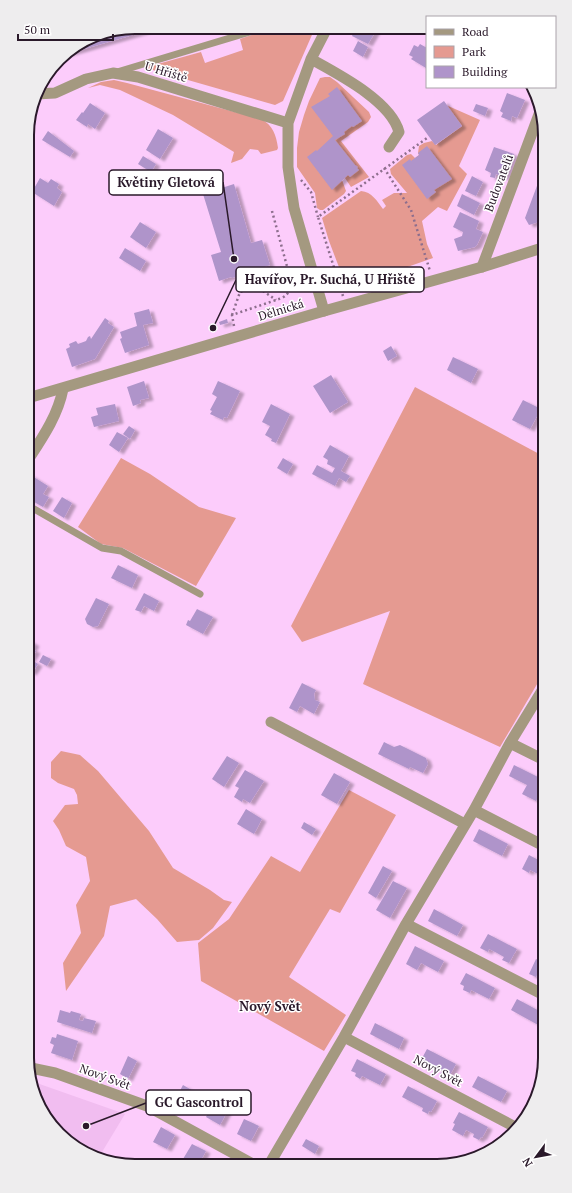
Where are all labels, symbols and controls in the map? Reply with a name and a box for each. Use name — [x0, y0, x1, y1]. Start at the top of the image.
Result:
scale bar — [18, 16, 113, 42]
legend — [426, 16, 556, 88]
text: 50 m — [24, 22, 51, 37]
text: Road — [462, 24, 489, 39]
text: Park — [462, 44, 487, 59]
street label: U Hřiště — [143, 58, 189, 85]
text: Building — [462, 64, 508, 79]
street label: Budovatelů — [481, 152, 516, 214]
callout: Květiny Gletová — [109, 170, 223, 195]
text: Květiny Gletová — [117, 173, 216, 191]
callout: Havířov, Pr. Suchá, U Hřiště — [236, 267, 424, 292]
text: Havířov, Pr. Suchá, U Hřiště — [245, 270, 415, 288]
street label: Dělnická — [256, 296, 305, 324]
district label: Nový Svět — [239, 997, 302, 1015]
street label: Nový Svět — [411, 1051, 466, 1090]
street label: Nový Svět — [78, 1060, 133, 1093]
callout: GC Gascontrol — [146, 1090, 251, 1115]
text: GC Gascontrol — [155, 1093, 243, 1111]
north arrow — [516, 1137, 556, 1177]
text: N — [519, 1154, 536, 1170]

